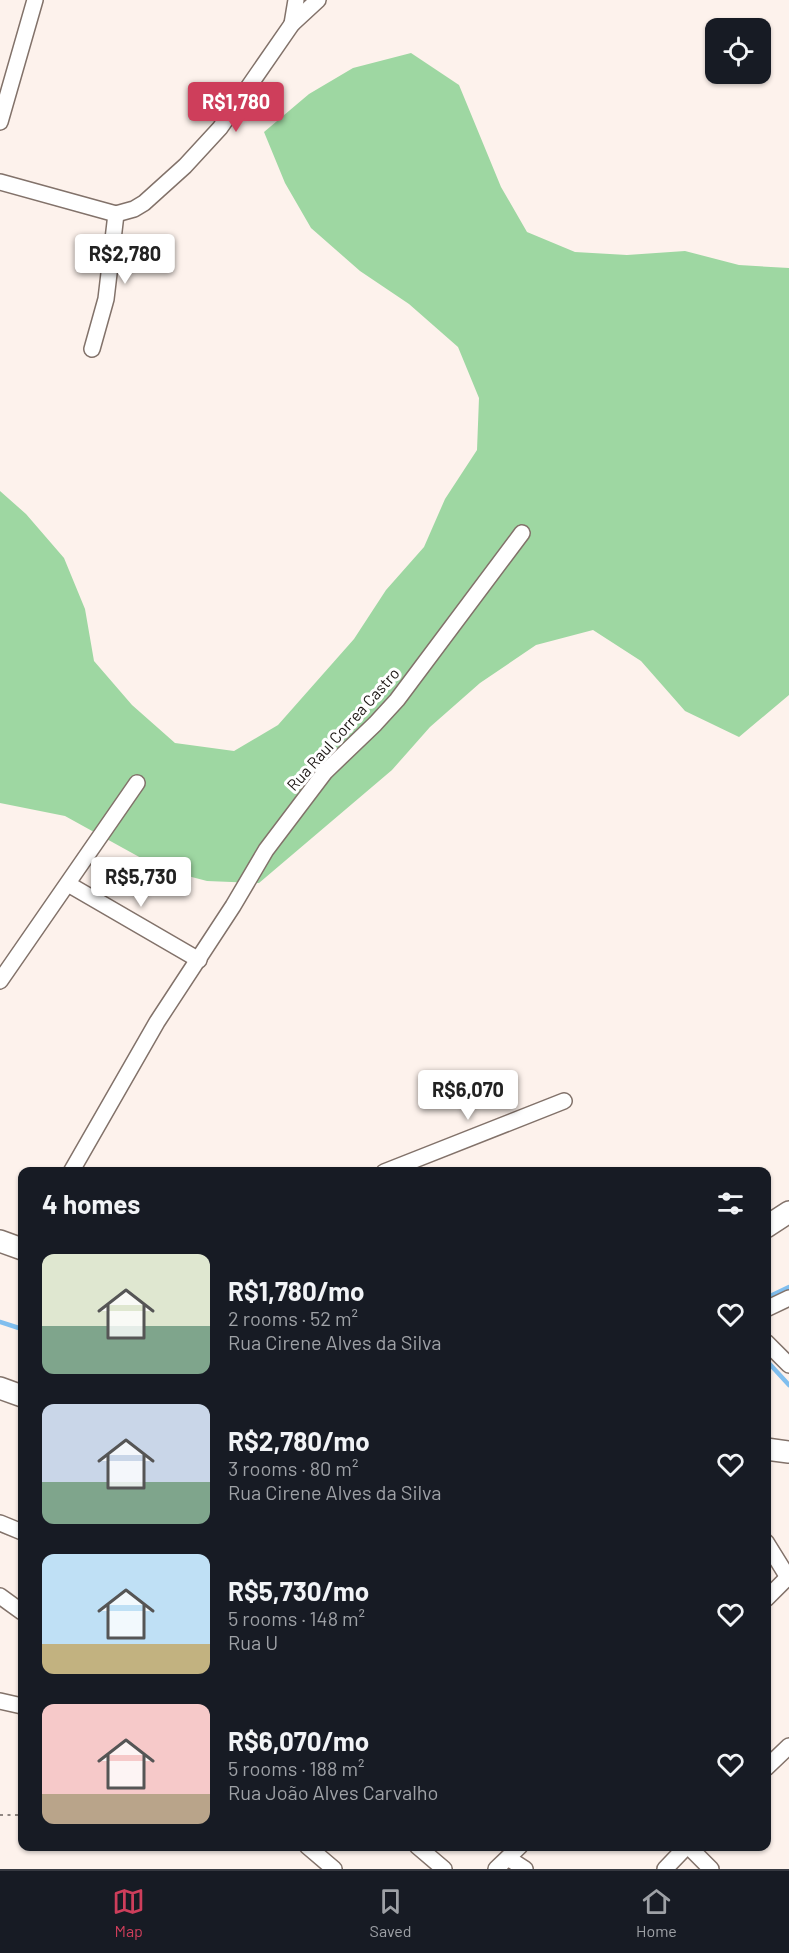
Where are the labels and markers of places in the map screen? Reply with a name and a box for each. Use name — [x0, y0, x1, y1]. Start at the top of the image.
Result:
pin: R$1,780 — [181, 82, 291, 133]
pin: R$2,780 — [70, 234, 180, 285]
pin: R$5,730 — [86, 857, 196, 908]
pin: R$6,070 — [413, 1070, 523, 1121]

